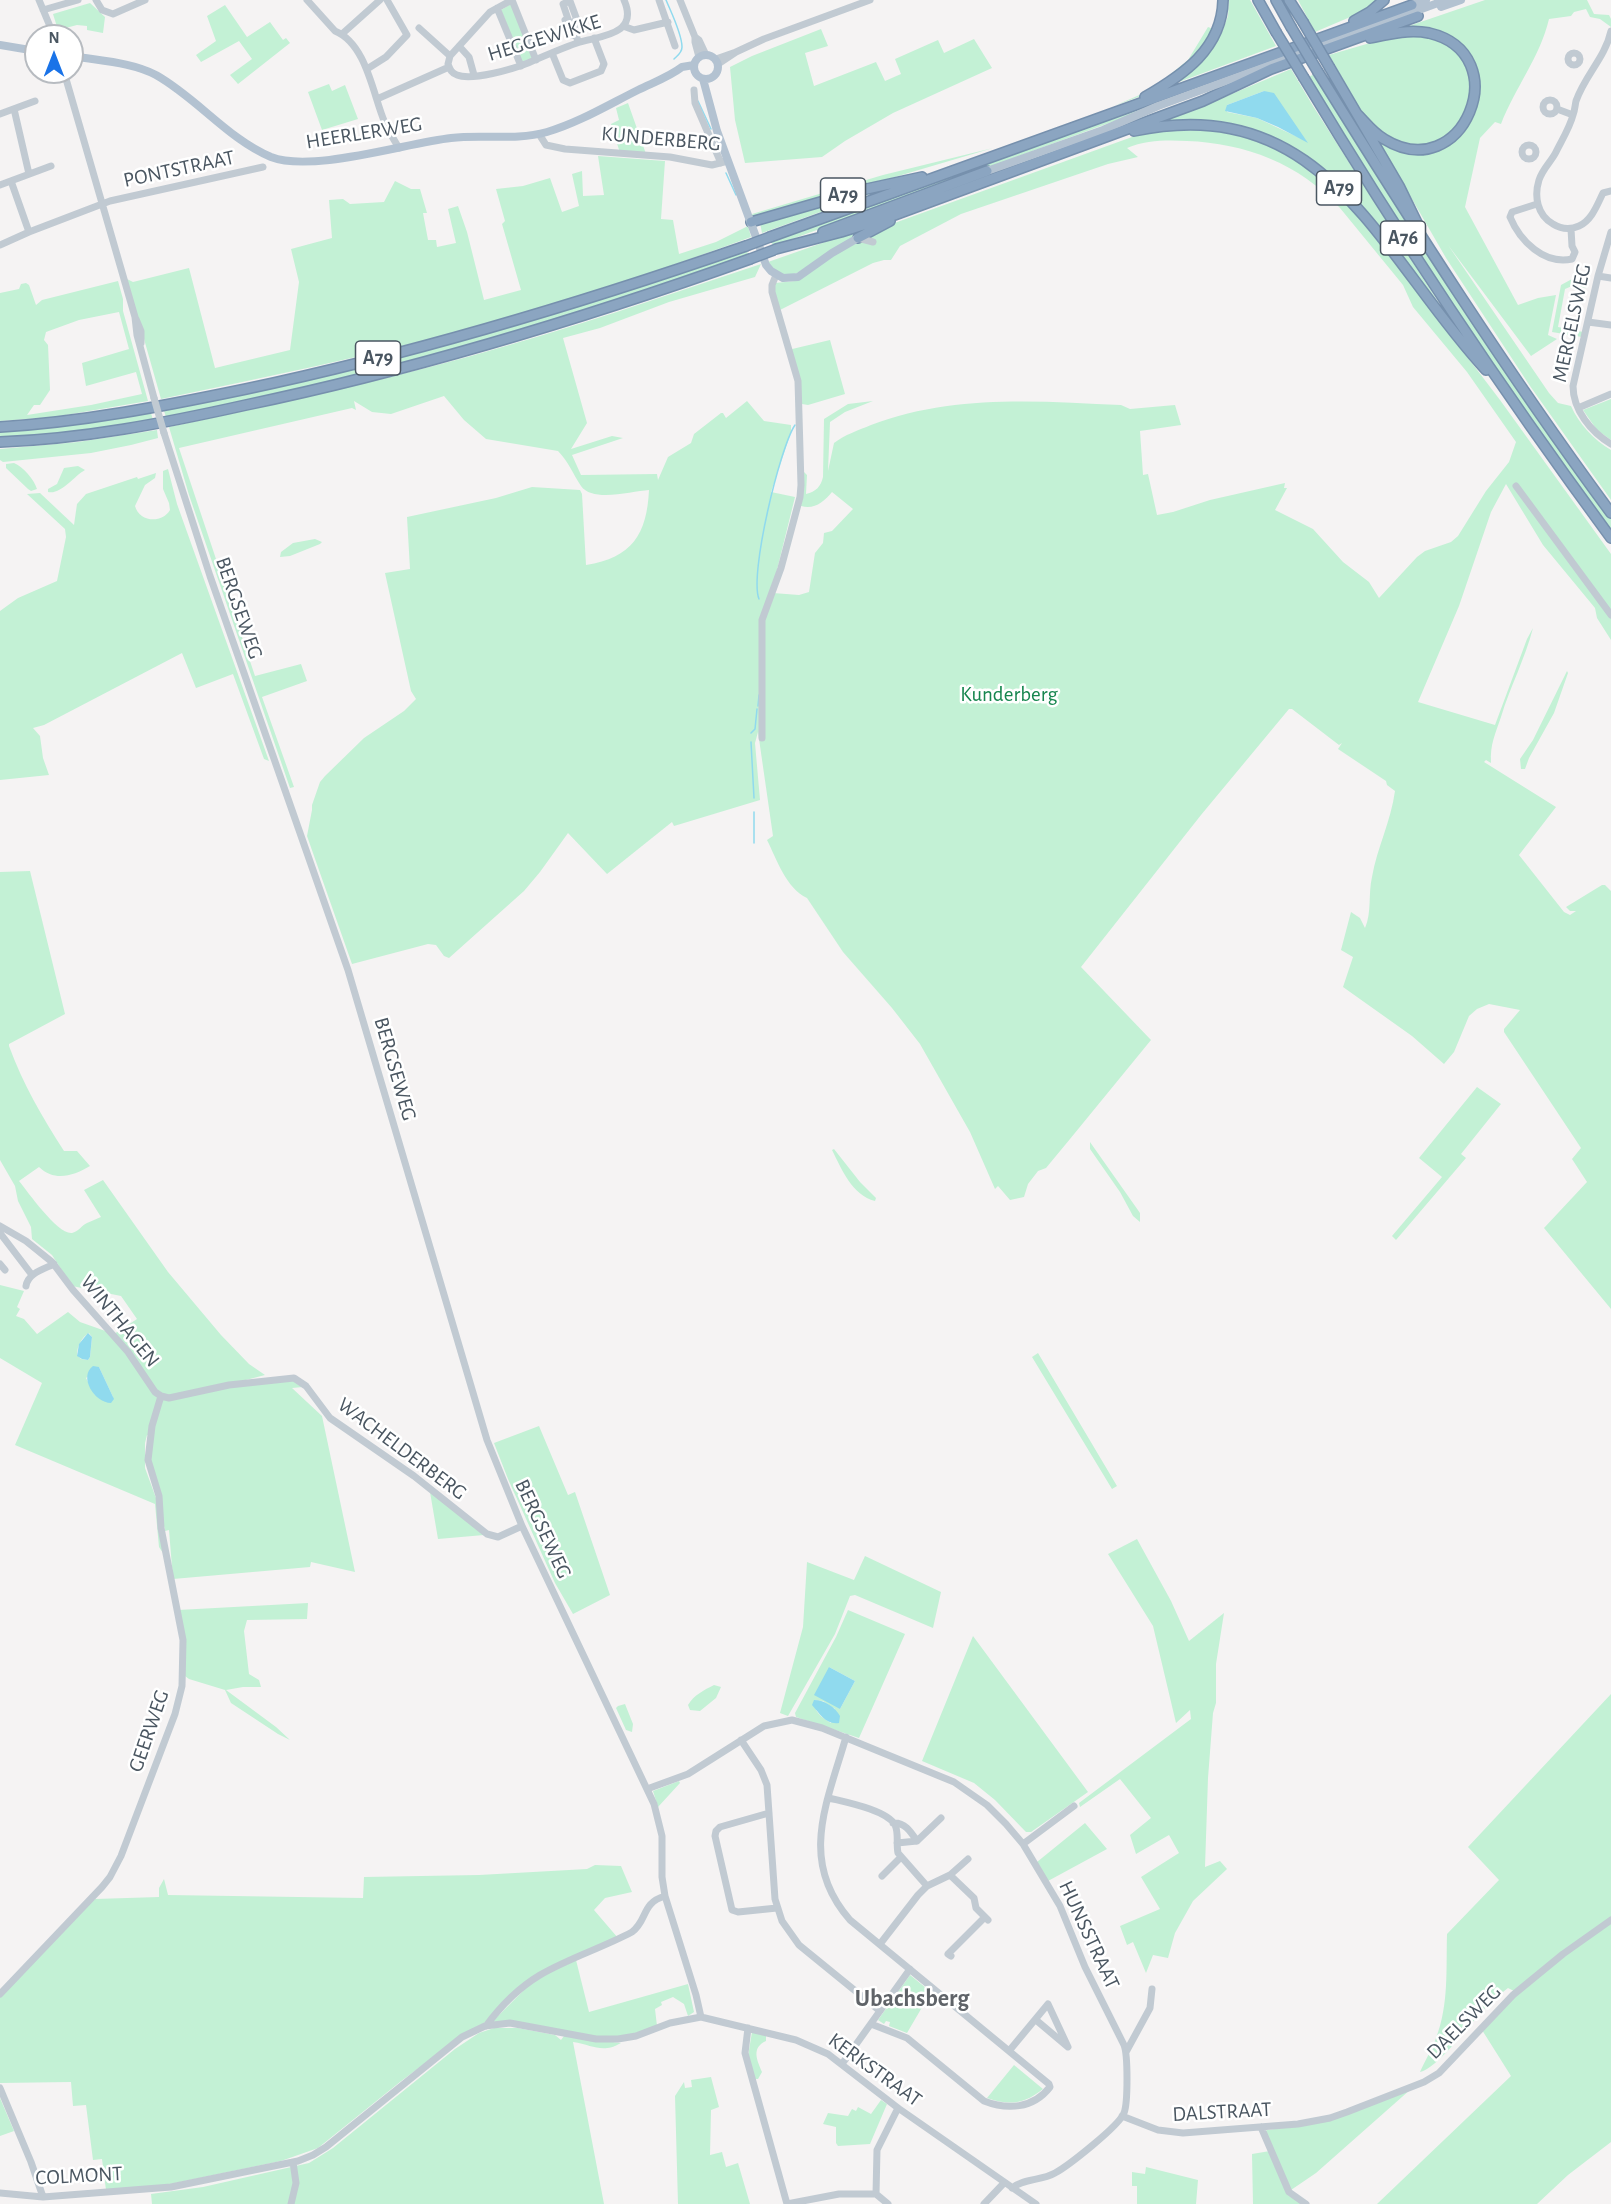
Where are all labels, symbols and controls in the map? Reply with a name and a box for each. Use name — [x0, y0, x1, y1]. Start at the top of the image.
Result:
street label: HEGGEWIKKE — [484, 9, 604, 67]
north arrow — [24, 24, 84, 84]
text: N — [48, 30, 60, 46]
street label: HEERLERWEG — [304, 111, 424, 155]
street label: KUNDERBERG — [600, 121, 722, 157]
street label: PONTSTRAAT — [121, 145, 237, 193]
road number: A79 — [1316, 171, 1362, 205]
road number: A79 — [820, 178, 866, 212]
road number: A76 — [1380, 221, 1426, 255]
street label: MERGELSWEG — [1547, 261, 1597, 385]
road number: A79 — [356, 341, 400, 375]
street label: BERGSEWEG — [210, 553, 268, 663]
park label: Kunderberg — [960, 682, 1058, 708]
street label: BERGSEWEG — [368, 1014, 422, 1124]
street label: WINTHAGEN — [75, 1270, 165, 1372]
street label: WACHELDERBERG — [332, 1392, 472, 1506]
street label: BERGSEWEG — [509, 1475, 577, 1583]
street label: GEERWEG — [123, 1687, 175, 1775]
street label: HUNSSTRAAT — [1053, 1877, 1125, 1993]
street label: DAELSWEG — [1421, 1979, 1507, 2065]
district label: Ubachsberg — [855, 1985, 969, 2013]
street label: KERKSTRAAT — [823, 2028, 927, 2112]
street label: DALSTRAAT — [1172, 2097, 1272, 2127]
street label: COLMONT — [35, 2161, 123, 2191]

